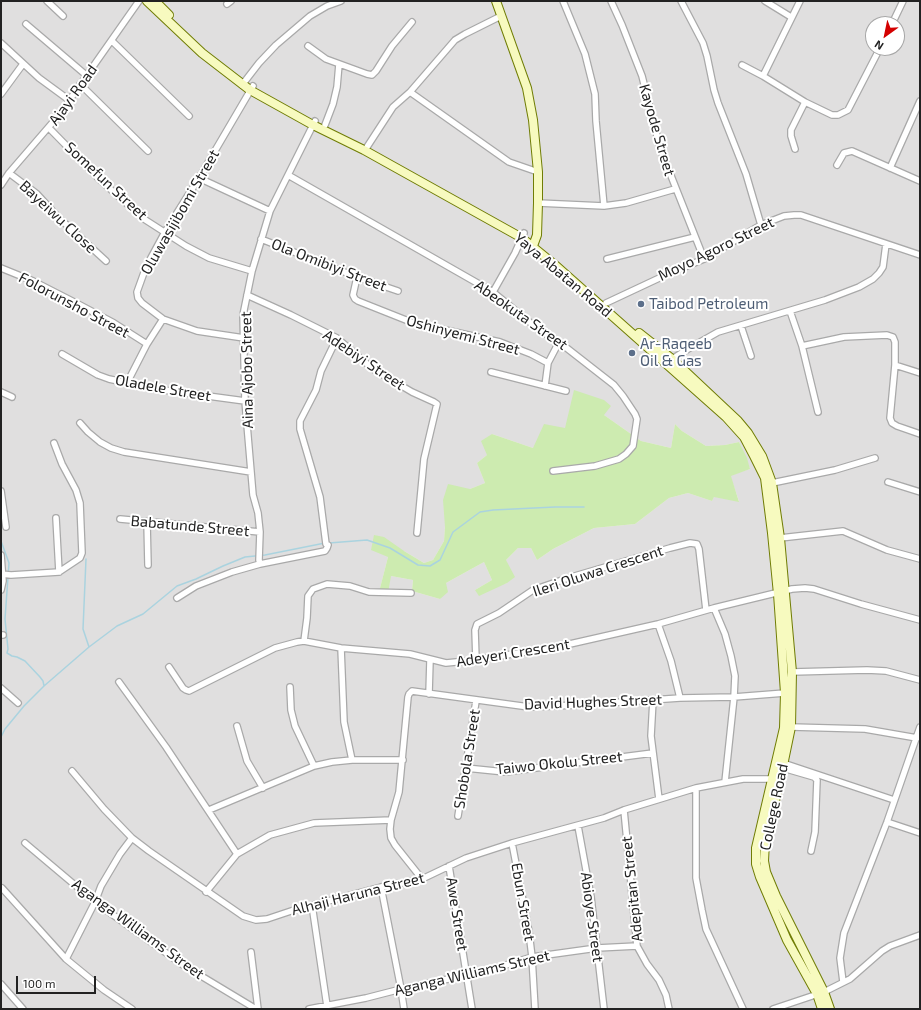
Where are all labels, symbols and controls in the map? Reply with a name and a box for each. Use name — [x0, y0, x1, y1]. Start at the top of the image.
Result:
north arrow — [865, 16, 905, 56]
text: N — [872, 38, 886, 53]
street label: Ajayi Road — [45, 61, 101, 129]
street label: Kayode Street — [635, 82, 679, 178]
street label: Somefun Street — [61, 138, 151, 224]
street label: Oluwasijibomi Street — [137, 146, 223, 278]
street label: Bayeiwu Close — [16, 177, 100, 257]
street label: Moyo Agoro Street — [655, 213, 777, 285]
street label: Yaya Abatan Road — [510, 229, 616, 321]
street label: Ola Omibiyi Street — [269, 235, 389, 295]
street label: Folorunsho Street — [16, 268, 132, 342]
street label: Abeokuta Street — [471, 276, 571, 354]
place label: Taibod Petroleum — [649, 295, 768, 313]
marker: Taibod Petroleum — [636, 299, 646, 309]
street label: Aina Ajobo Street — [237, 311, 257, 429]
street label: Oshinyemi Street — [404, 311, 522, 359]
street label: Adebiyi Street — [320, 326, 408, 394]
place label: Ar-Raqeeb Oil & Gas — [640, 335, 712, 370]
marker: Ar-Raqeeb Oil & Gas — [627, 348, 637, 358]
street label: Oladele Street — [114, 371, 212, 405]
street label: Babatunde Street — [130, 512, 250, 540]
street label: Ileri Oluwa Crescent — [530, 541, 666, 601]
street label: Adeyeri Crescent — [455, 635, 571, 671]
street label: David Hughes Street — [524, 691, 662, 713]
street label: Shobola Street — [450, 708, 484, 810]
street label: Taiwo Okolu Street — [495, 747, 623, 779]
street label: College Road — [756, 762, 792, 852]
street label: Adepitan Street — [618, 835, 646, 943]
street label: Ebun Street — [507, 861, 539, 943]
street label: Alhaji Haruna Street — [290, 869, 426, 919]
street label: Abioye Street — [577, 871, 607, 963]
street label: Aganga Williams Street — [68, 875, 208, 983]
street label: Awe Street — [442, 876, 472, 952]
street label: Aganga Williams Street — [392, 946, 552, 1000]
scale bar — [18, 968, 98, 994]
text: 100 m — [23, 976, 55, 990]

